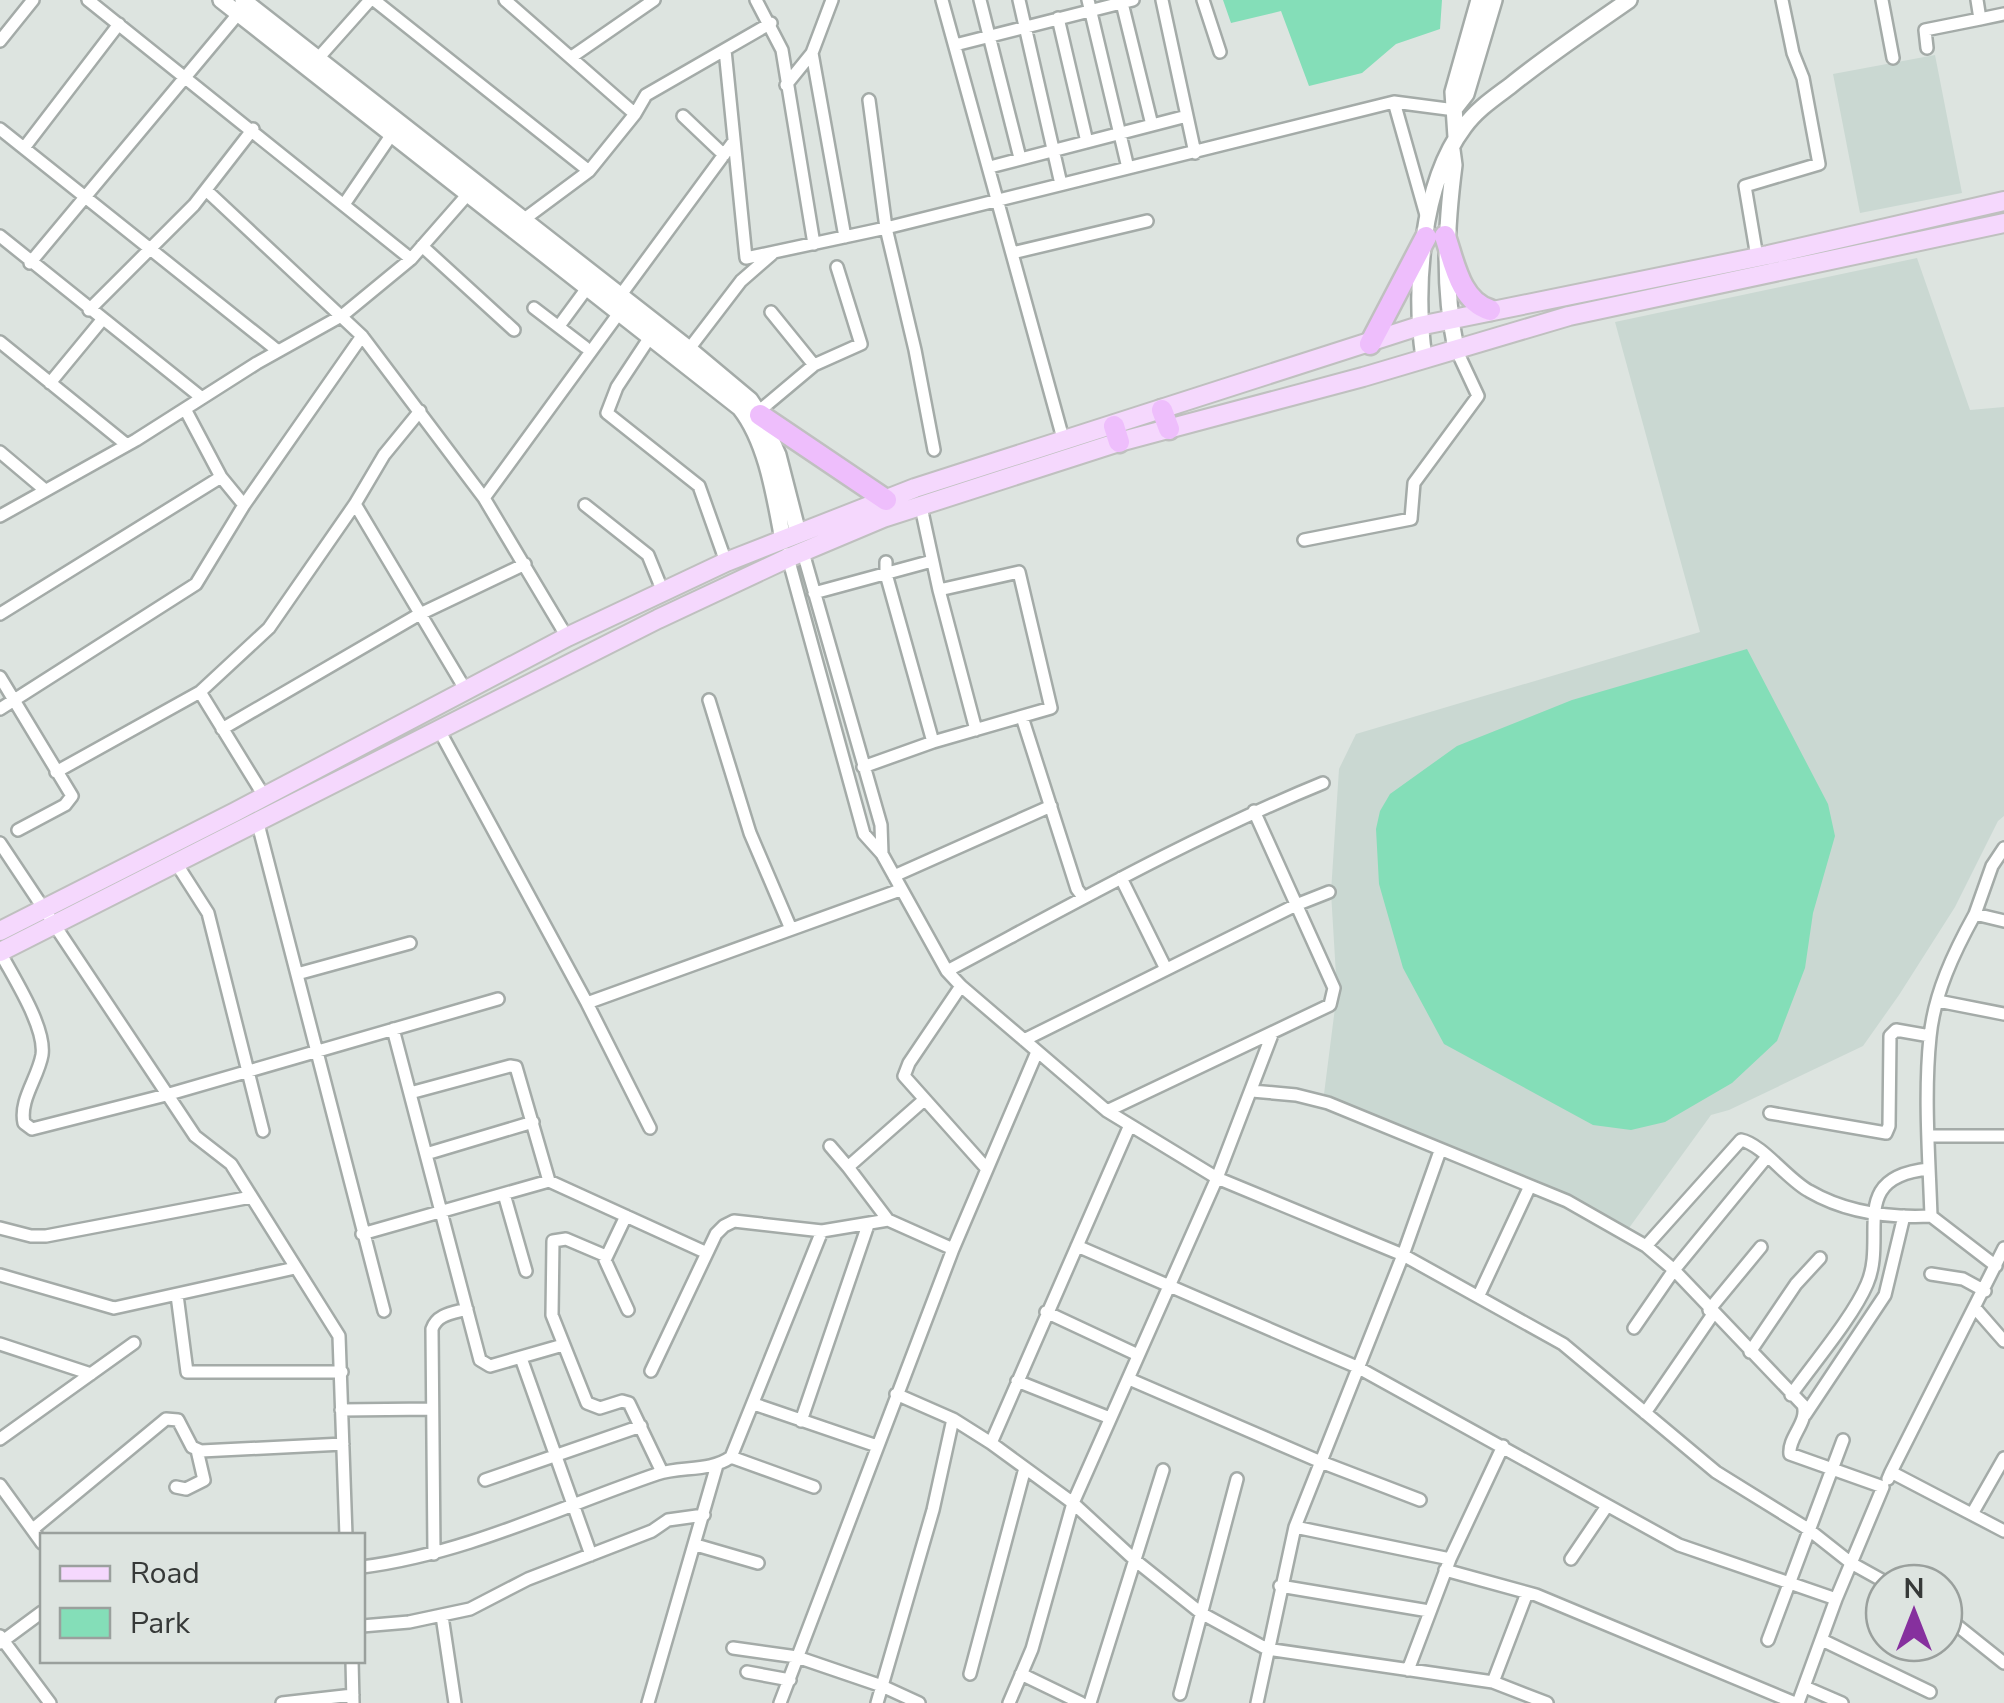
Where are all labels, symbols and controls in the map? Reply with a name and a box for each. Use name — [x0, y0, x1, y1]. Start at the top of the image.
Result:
legend — [40, 1533, 365, 1663]
text: Road — [130, 1553, 200, 1594]
north arrow — [1864, 1563, 1964, 1663]
text: N — [1904, 1570, 1924, 1608]
text: Park — [130, 1603, 191, 1644]

